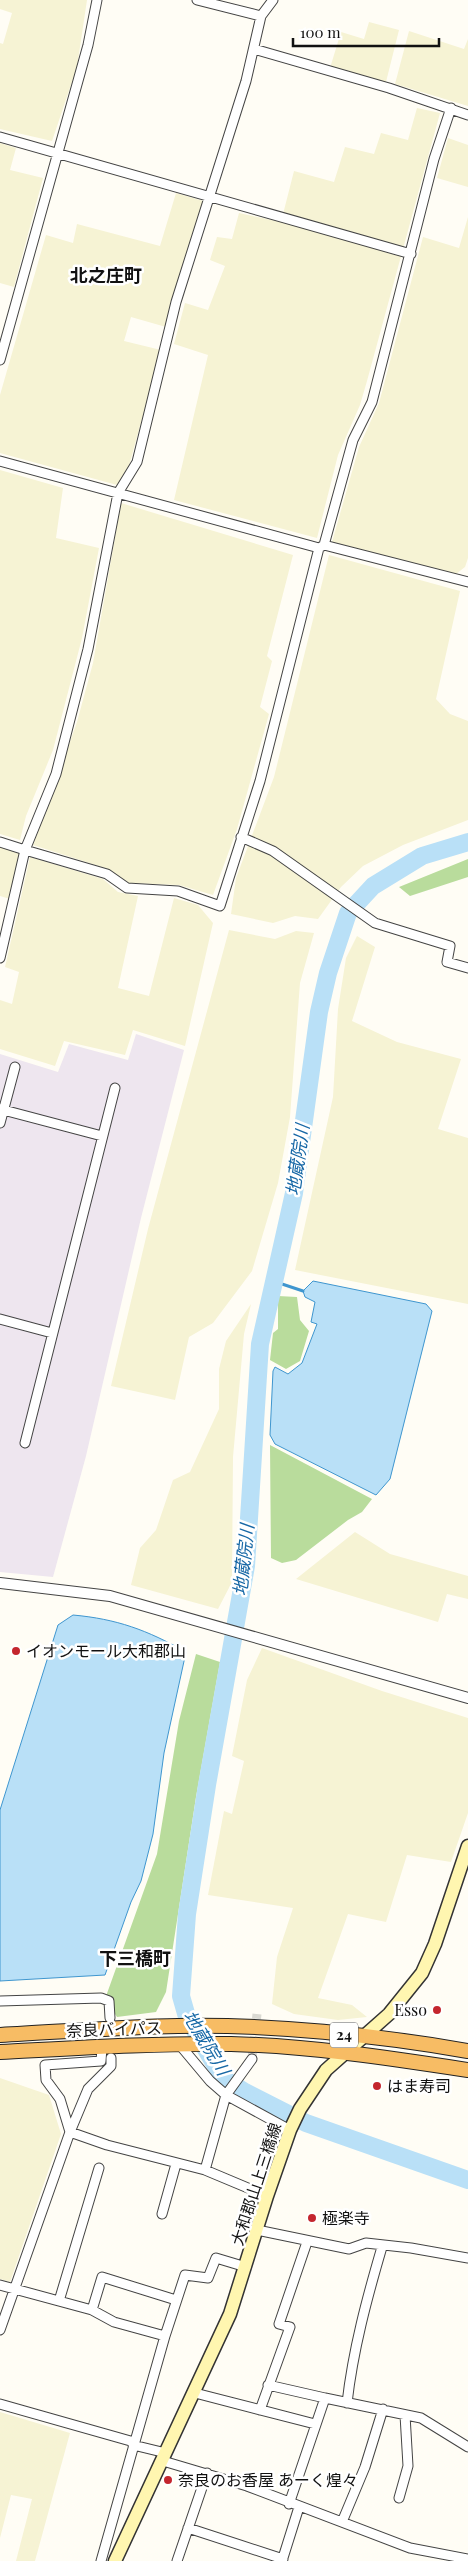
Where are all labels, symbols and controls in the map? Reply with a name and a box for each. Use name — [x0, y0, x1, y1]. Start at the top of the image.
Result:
scale bar — [293, 15, 439, 47]
text: 100 m — [300, 22, 341, 42]
district label: 北之庄町 — [70, 263, 142, 287]
water label: 地蔵院川 — [280, 1121, 314, 1197]
water label: 地蔵院川 — [227, 1521, 259, 1597]
place label: イオンモール大和郡山 — [26, 1640, 186, 1661]
marker: イオンモール大和郡山 — [10, 1645, 22, 1657]
district label: 下三橋町 — [99, 1946, 171, 1970]
place label: Esso — [394, 1999, 427, 2020]
marker: Esso — [431, 2004, 443, 2016]
water label: 地蔵院川 — [178, 2005, 237, 2081]
street label: 奈良バイパス — [66, 2016, 162, 2041]
road number: 24 — [330, 2022, 358, 2048]
place label: はま寿司 — [387, 2075, 451, 2096]
marker: はま寿司 — [371, 2080, 383, 2092]
street label: 大和郡山上三橋線 — [226, 2120, 285, 2248]
place label: 極楽寺 — [322, 2207, 370, 2228]
marker: 極楽寺 — [306, 2212, 318, 2224]
place label: 奈良のお香屋 あーく煌々 — [178, 2469, 358, 2490]
marker: 奈良のお香屋 あーく煌々 — [162, 2474, 174, 2486]

